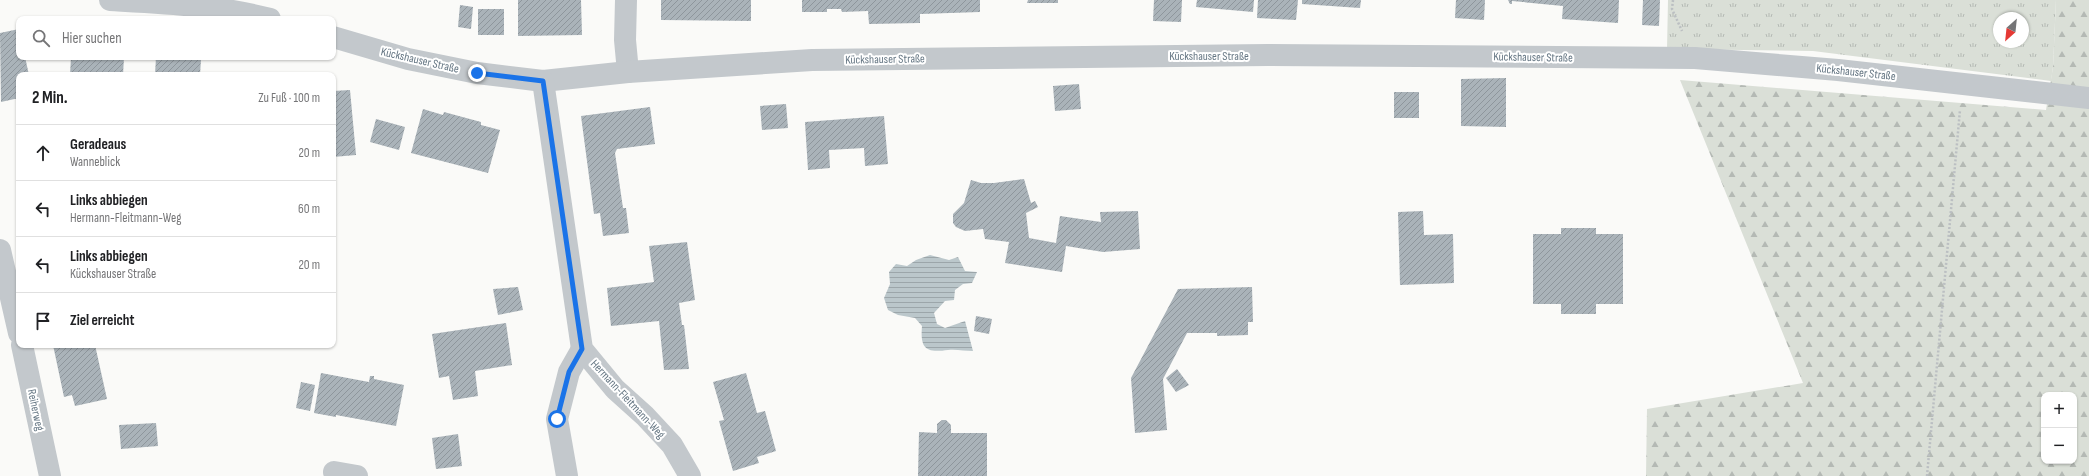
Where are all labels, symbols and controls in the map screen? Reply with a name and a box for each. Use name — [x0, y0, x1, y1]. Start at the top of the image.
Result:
north arrow — [1993, 12, 2029, 48]
search box — [16, 16, 336, 60]
icon: search — [30, 27, 52, 49]
text: Hier suchen — [62, 29, 122, 48]
street label: Kückshauser Straße — [379, 44, 461, 77]
street label: Kückshauser Straße — [1169, 49, 1249, 64]
street label: Kückshauser Straße — [1493, 49, 1573, 66]
street label: Kückshauser Straße — [845, 51, 925, 68]
street label: Kückshauser Straße — [1816, 61, 1896, 84]
route end — [468, 64, 486, 82]
text: 2 Min. — [32, 88, 68, 108]
text: Zu Fuß · 100 m — [258, 90, 320, 106]
text: Geradeaus — [70, 135, 126, 154]
icon: ahead — [32, 142, 54, 164]
text: 20 m — [298, 145, 320, 161]
text: Wanneblick — [70, 154, 120, 170]
text: Links abbiegen — [70, 191, 148, 210]
icon: left — [32, 198, 54, 220]
text: 60 m — [298, 201, 320, 217]
text: Hermann-Fleitmann-Weg — [70, 210, 181, 226]
text: Links abbiegen — [70, 247, 148, 266]
icon: left — [32, 254, 54, 276]
text: 20 m — [298, 257, 320, 273]
text: Kückshauser Straße — [70, 266, 156, 282]
icon: arrive — [32, 310, 54, 332]
text: Ziel erreicht — [70, 311, 134, 330]
street label: Hermann-Fleitmann-Weg — [587, 357, 668, 442]
street label: Reiherweg — [24, 388, 47, 433]
map controls — [2041, 392, 2077, 464]
button: + — [2041, 392, 2077, 428]
route start — [548, 410, 566, 428]
button: − — [2041, 428, 2077, 464]

